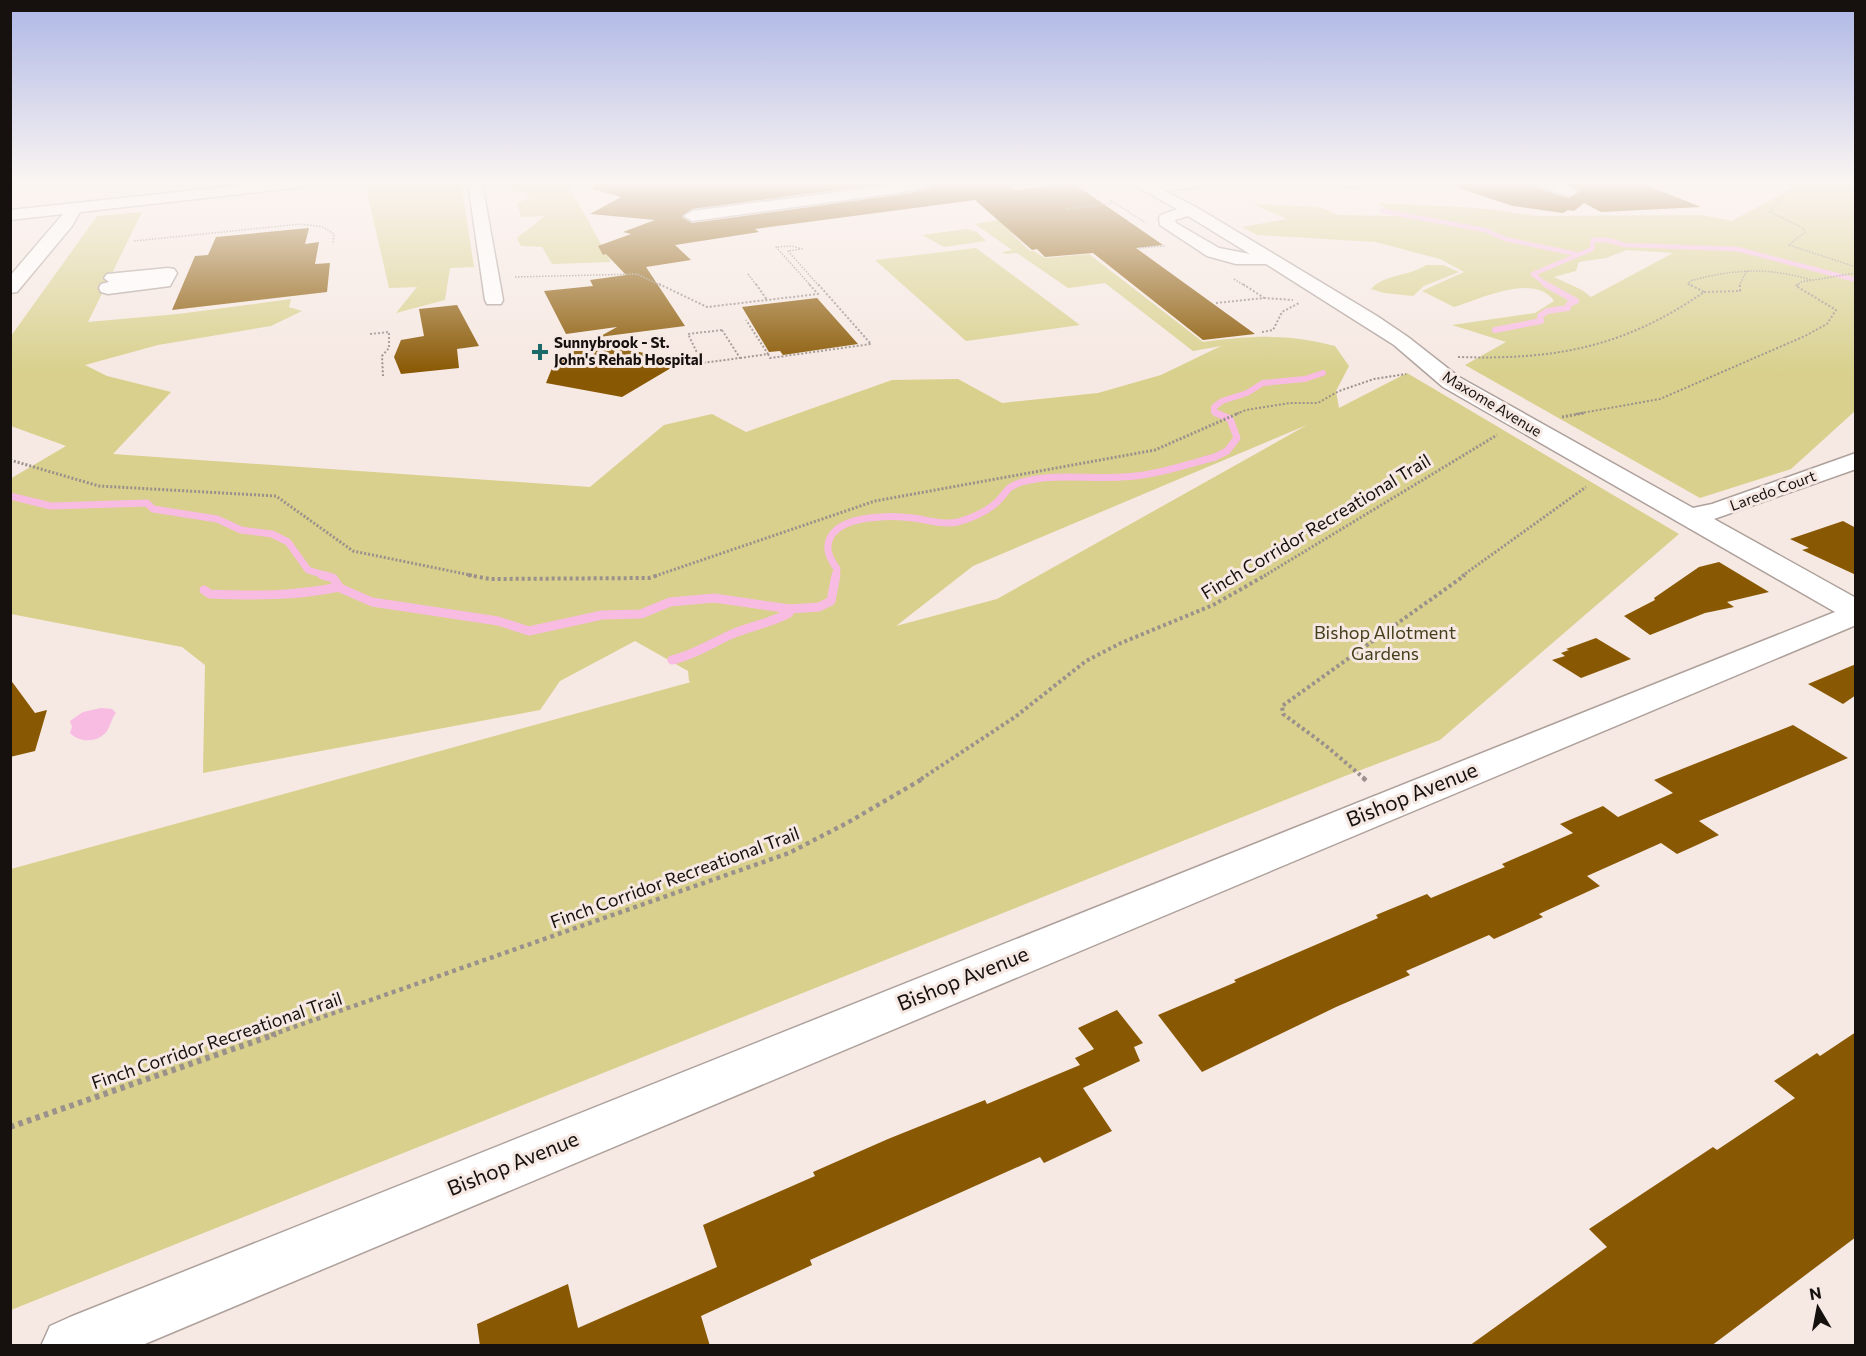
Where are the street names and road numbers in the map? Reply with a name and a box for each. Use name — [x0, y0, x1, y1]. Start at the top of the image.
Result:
street label: Maxome Avenue — [1440, 366, 1545, 440]
street label: Finch Corridor Recreational Trail — [1197, 449, 1434, 603]
street label: Laredo Court — [1727, 466, 1818, 514]
street label: Bishop Avenue — [1342, 756, 1481, 831]
street label: Finch Corridor Recreational Trail — [547, 822, 802, 932]
street label: Bishop Avenue — [893, 940, 1032, 1015]
street label: Finch Corridor Recreational Trail — [88, 987, 345, 1093]
street label: Bishop Avenue — [443, 1125, 582, 1200]

